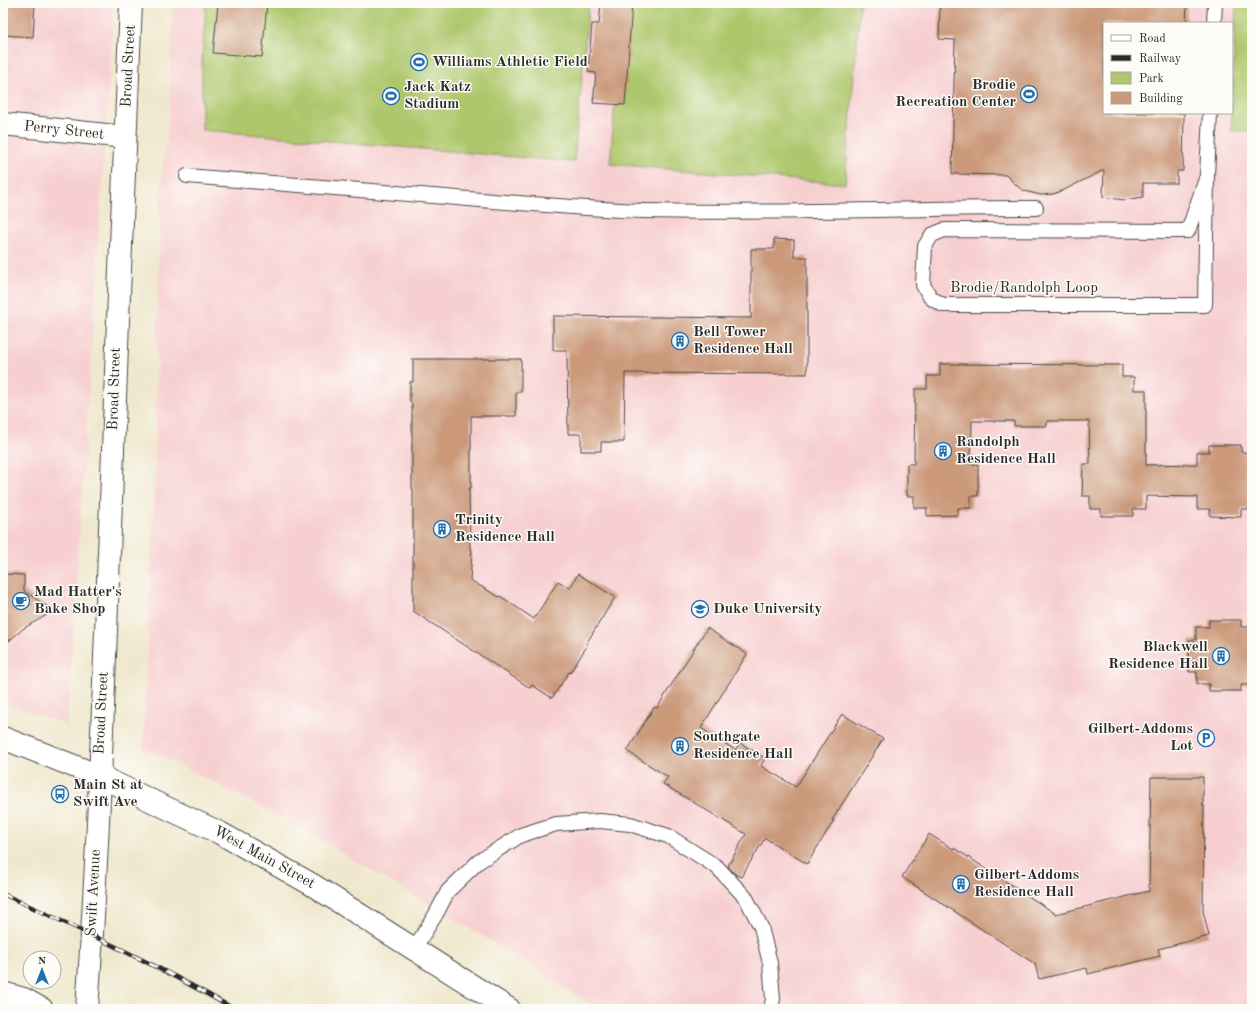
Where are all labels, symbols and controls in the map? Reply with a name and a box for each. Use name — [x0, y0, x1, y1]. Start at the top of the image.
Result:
legend — [1103, 22, 1233, 114]
street label: Broad Street — [119, 24, 139, 108]
text: Road — [1139, 33, 1166, 45]
sports icon: Williams Athletic Field — [409, 52, 429, 72]
text: Railway — [1139, 53, 1182, 65]
place label: Williams Athletic Field — [432, 55, 588, 70]
text: Park — [1139, 73, 1164, 85]
place label: Brodie Recreation Center — [895, 78, 1016, 110]
place label: Jack Katz Stadium — [404, 80, 471, 112]
sports icon: Brodie Recreation Center — [1019, 84, 1039, 104]
sports icon: Jack Katz Stadium — [381, 86, 401, 106]
text: Building — [1139, 93, 1183, 105]
street label: Perry Street — [23, 119, 105, 143]
street label: Brodie/Randolph Loop — [950, 281, 1098, 296]
place label: Bell Tower Residence Hall — [693, 325, 793, 357]
building icon: Bell Tower Residence Hall — [670, 331, 690, 351]
street label: Broad Street — [106, 347, 124, 431]
place label: Randolph Residence Hall — [956, 435, 1056, 467]
building icon: Randolph Residence Hall — [933, 441, 953, 461]
place label: Trinity Residence Hall — [455, 513, 555, 545]
building icon: Trinity Residence Hall — [432, 519, 452, 539]
place label: Mad Hatter's Bake Shop — [34, 585, 122, 617]
cafe icon: Mad Hatter's Bake Shop — [11, 591, 31, 611]
school or university icon: Duke University — [690, 599, 710, 619]
place label: Duke University — [713, 602, 822, 617]
place label: Blackwell Residence Hall — [1108, 640, 1208, 672]
building icon: Blackwell Residence Hall — [1211, 646, 1231, 666]
street label: Broad Street — [92, 671, 112, 755]
place label: Gilbert-Addoms Lot — [1088, 722, 1194, 754]
parking icon: Gilbert-Addoms Lot — [1196, 728, 1216, 748]
place label: Southgate Residence Hall — [693, 730, 793, 762]
building icon: Southgate Residence Hall — [670, 736, 690, 756]
place label: Main St at Swift Ave — [73, 778, 144, 810]
bus stop icon: Main St at Swift Ave — [50, 784, 70, 804]
street label: West Main Street — [211, 824, 317, 892]
street label: Swift Avenue — [84, 849, 104, 937]
place label: Gilbert-Addoms Residence Hall — [974, 868, 1079, 900]
building icon: Gilbert-Addoms Residence Hall — [951, 874, 971, 894]
north arrow — [22, 950, 62, 990]
text: N — [38, 956, 47, 967]

